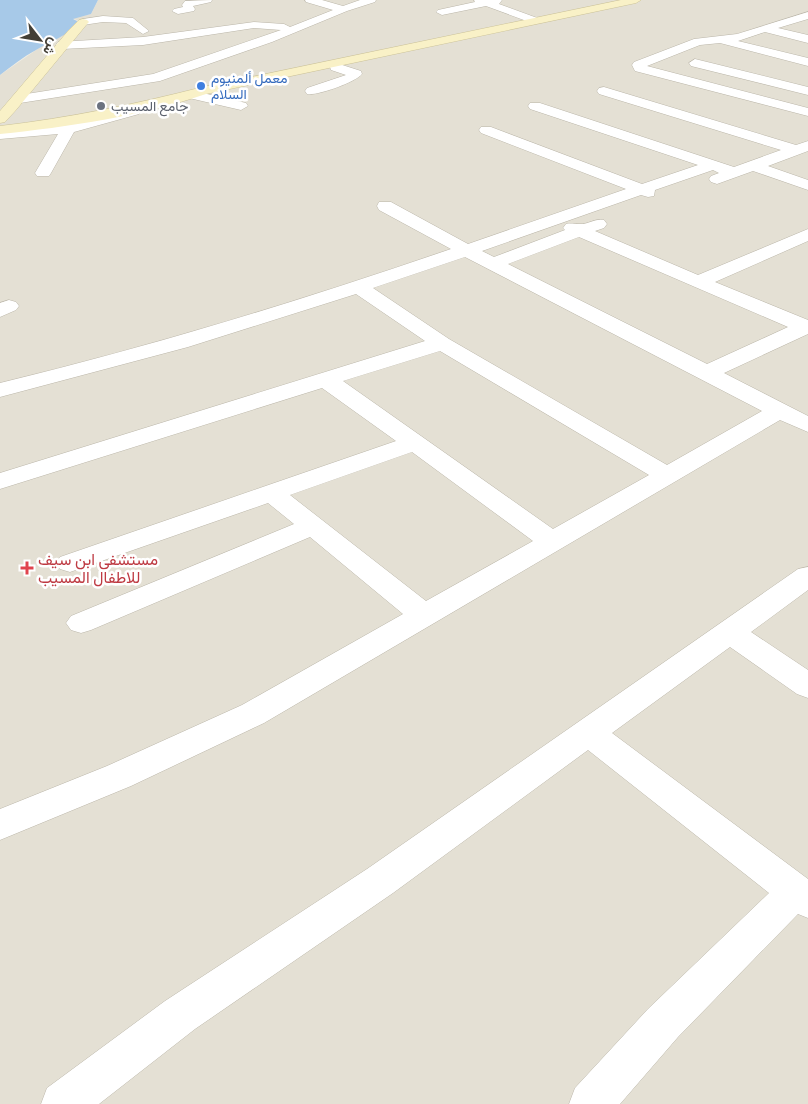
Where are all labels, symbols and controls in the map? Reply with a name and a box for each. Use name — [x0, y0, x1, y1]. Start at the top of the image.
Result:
north arrow — [15, 15, 65, 65]
text: ش — [39, 35, 63, 59]
place label: معمل ألمنيوم السلام — [211, 69, 287, 103]
marker: معمل ألمنيوم السلام — [195, 80, 207, 92]
place label: جامع المسيب — [111, 97, 188, 117]
marker: جامع المسيب — [95, 100, 107, 112]
place label: مستشفى ابن سيف للاطفال المسيب — [38, 550, 158, 587]
marker: مستشفى ابن سيف للاطفال المسيب — [20, 561, 34, 575]

